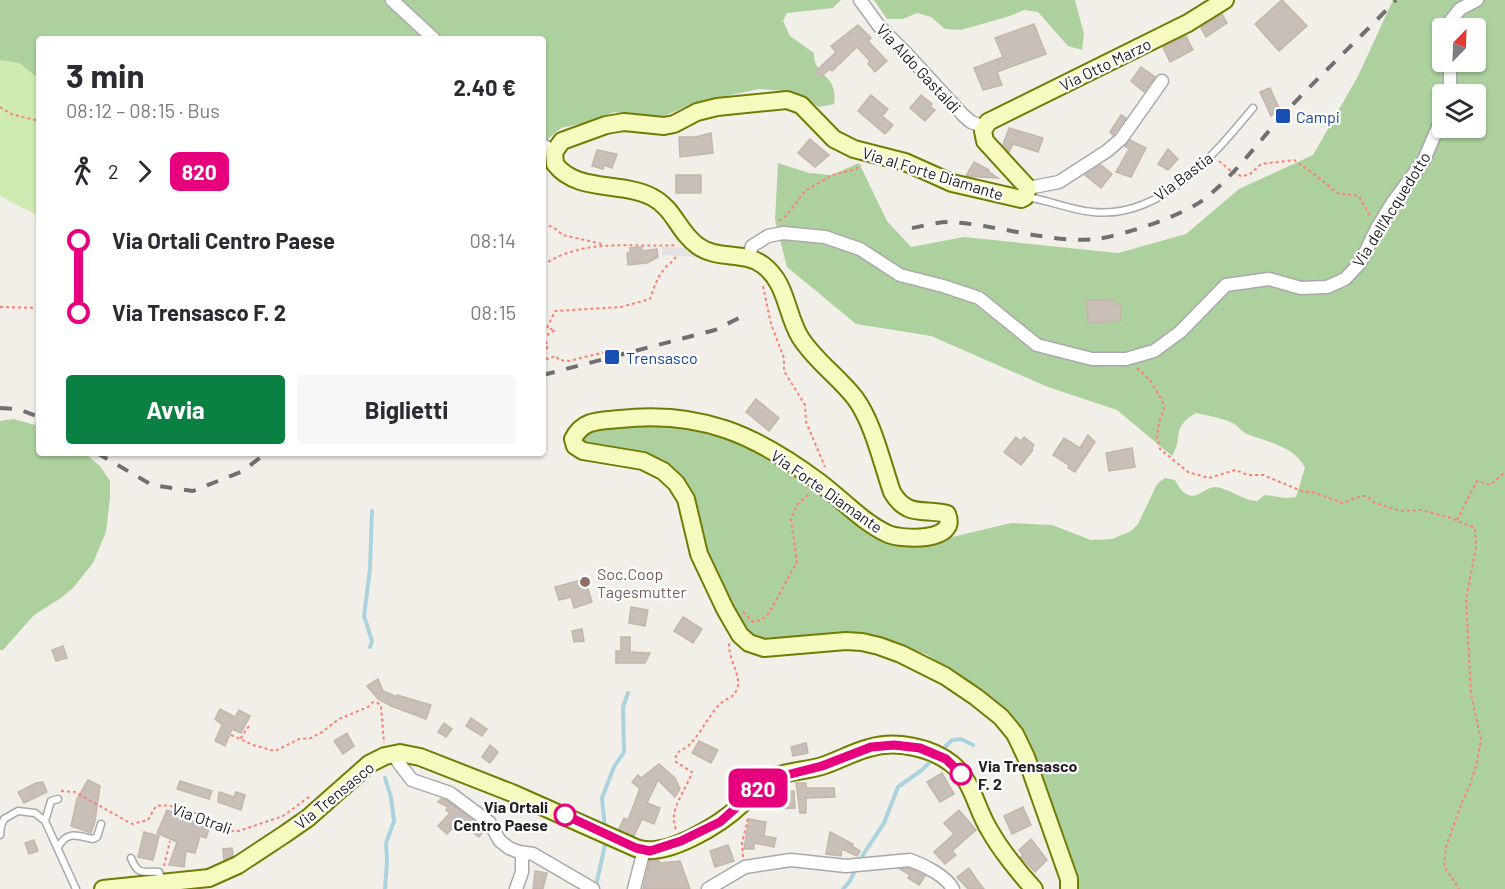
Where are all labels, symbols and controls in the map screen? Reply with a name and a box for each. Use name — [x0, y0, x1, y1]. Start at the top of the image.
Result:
north arrow — [1432, 18, 1486, 72]
map controls — [1432, 18, 1486, 138]
street label: Via Aldo Gastaldi — [873, 19, 965, 117]
street label: Via Otto Marzo — [1056, 34, 1154, 94]
text: 3 min — [66, 55, 144, 95]
text: 2.40 € — [454, 74, 516, 100]
button: layers — [1432, 84, 1486, 138]
text: 08:12 – 08:15 · Bus — [66, 98, 220, 122]
marker: Campi — [1274, 107, 1292, 125]
place label: Campi — [1296, 107, 1340, 126]
street label: Via al Forte Diamante — [860, 142, 1006, 204]
street label: Via Bastia — [1150, 148, 1216, 204]
street label: Via dell'Acquedotto — [1348, 148, 1434, 270]
icon: walk — [66, 155, 99, 188]
icon: forward — [128, 155, 161, 188]
text: 2 — [108, 159, 119, 183]
text: 820 — [182, 159, 217, 184]
text: Via Ortali Centro Paese — [112, 227, 335, 253]
text: 08:14 — [469, 228, 516, 252]
text: Via Trensasco F. 2 — [112, 299, 286, 325]
text: 08:15 — [470, 300, 516, 324]
marker: Trensasco — [603, 348, 621, 366]
place label: Trensasco — [626, 348, 698, 367]
button: Avvia — [66, 375, 285, 444]
button: Biglietti — [297, 375, 516, 444]
street label: Via Forte Diamante — [768, 445, 886, 537]
place label: Soc.Coop Tagesmutter — [597, 564, 686, 601]
marker: Soc.Coop Tagesmutter — [578, 575, 592, 589]
place label: Via Trensasco F. 2 — [978, 756, 1078, 793]
street label: Via Trensasco — [290, 757, 378, 833]
marker: Via Trensasco F. 2 — [950, 763, 972, 785]
line badge: 820 — [724, 768, 792, 808]
text: 820 — [740, 776, 776, 801]
place label: Via Ortali Centro Paese — [453, 797, 548, 834]
street label: Via Otrali — [169, 798, 235, 838]
marker: Via Ortali Centro Paese — [554, 804, 576, 826]

